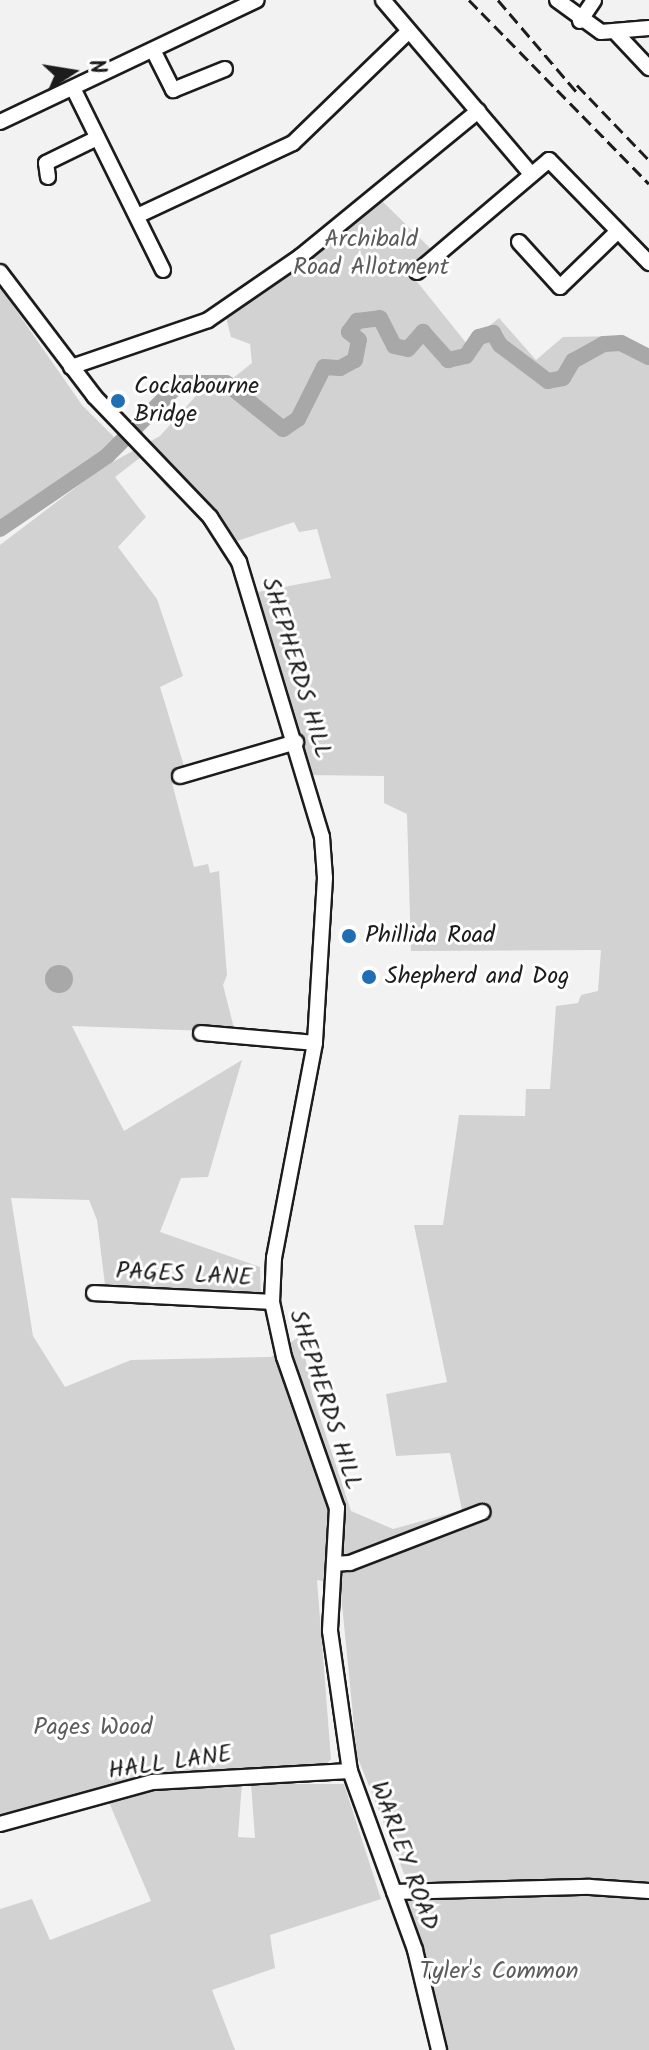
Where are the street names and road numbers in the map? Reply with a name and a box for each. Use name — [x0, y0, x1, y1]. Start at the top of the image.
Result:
street label: SHEPHERDS HILL — [255, 574, 337, 762]
street label: PAGES LANE — [115, 1257, 253, 1293]
street label: SHEPHERDS HILL — [282, 1306, 368, 1494]
street label: HALL LANE — [106, 1740, 234, 1786]
street label: WARLEY ROAD — [364, 1777, 444, 1935]

